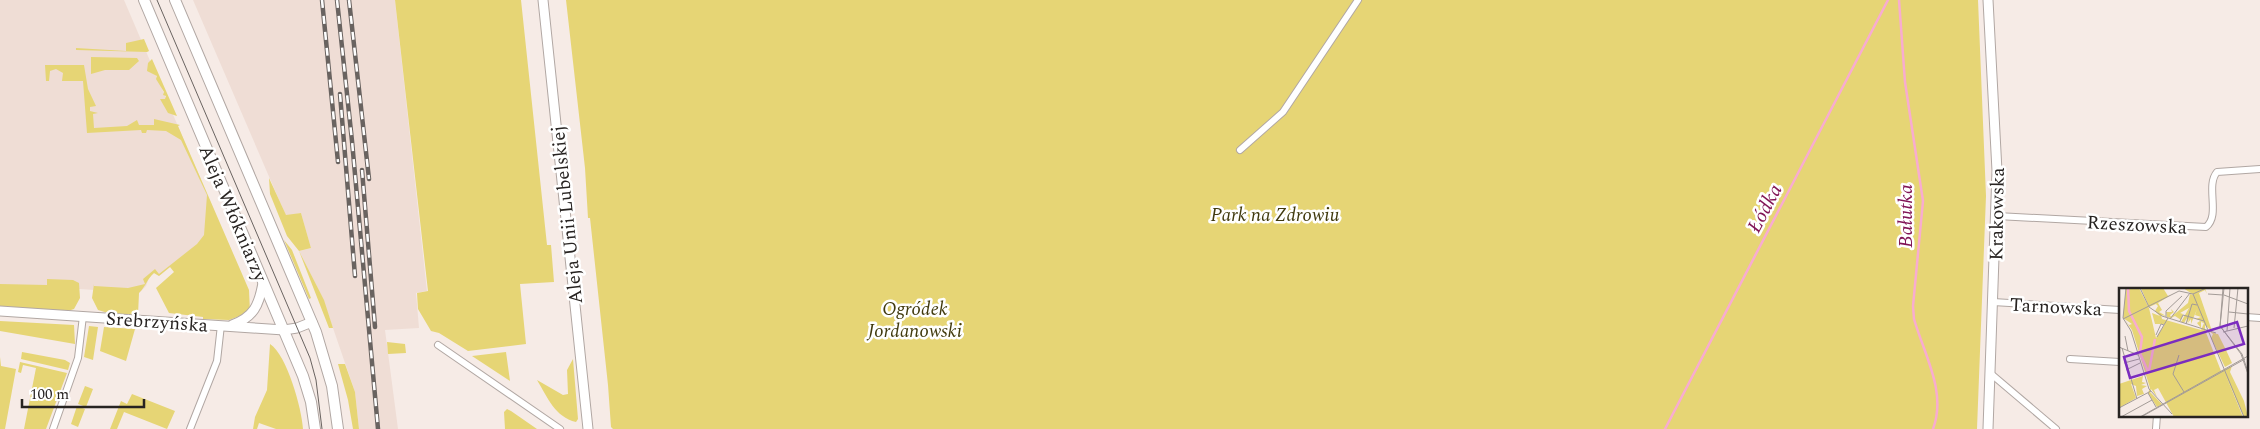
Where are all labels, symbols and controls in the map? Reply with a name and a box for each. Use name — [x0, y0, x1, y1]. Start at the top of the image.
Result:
street label: Aleja Unii Lubelskiej — [544, 124, 591, 305]
street label: Aleja Włókniarzy — [191, 141, 275, 287]
street label: Krakowska — [1982, 166, 2013, 261]
water label: Łódka — [1740, 179, 1790, 238]
water label: Bałutka — [1891, 184, 1921, 248]
park label: Park na Zdrowiu — [1210, 201, 1340, 230]
street label: Rzeszowska — [2086, 208, 2188, 243]
inset map — [2119, 288, 2248, 416]
street label: Tarnowska — [2009, 291, 2103, 324]
park label: Ogródek Jordanowski — [866, 295, 962, 346]
street label: Srebrzyńska — [105, 304, 210, 341]
scale bar — [22, 376, 145, 408]
text: 100 m — [30, 383, 69, 406]

